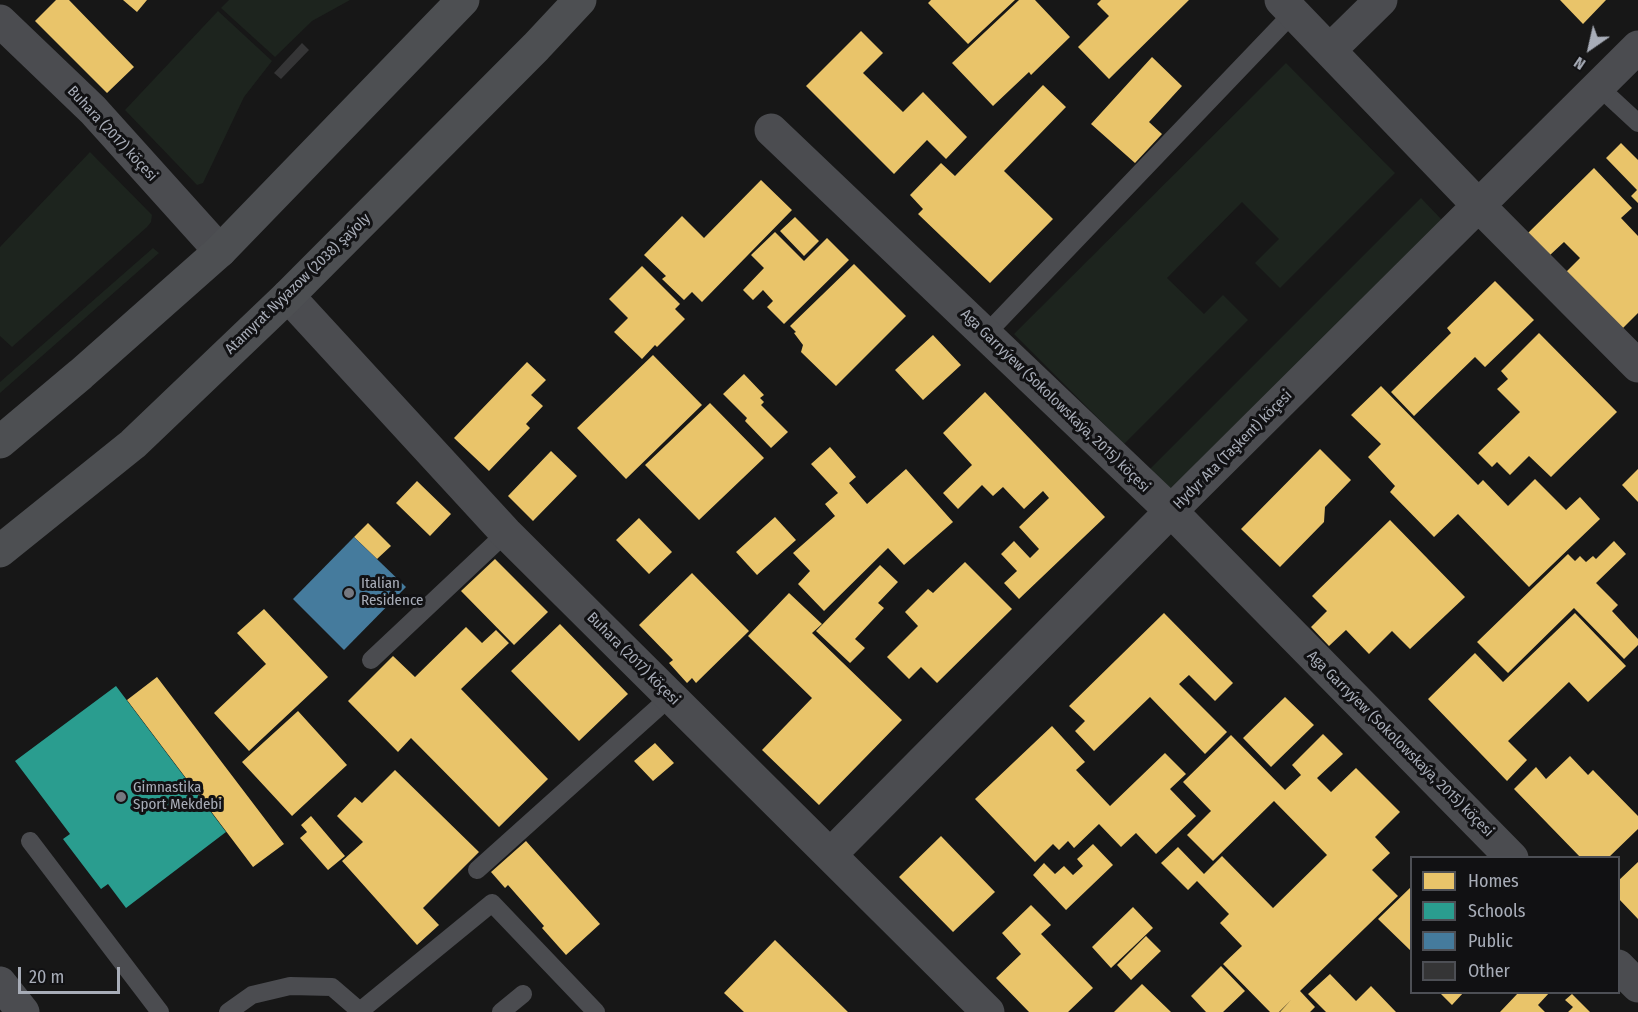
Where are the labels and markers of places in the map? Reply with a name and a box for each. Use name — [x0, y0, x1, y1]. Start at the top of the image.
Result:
place label: Italian Residence — [361, 575, 423, 610]
marker: Italian Residence — [342, 586, 356, 600]
place label: Gimnastika Sport Mekdebi — [133, 779, 222, 814]
marker: Gimnastika Sport Mekdebi — [114, 790, 128, 804]

